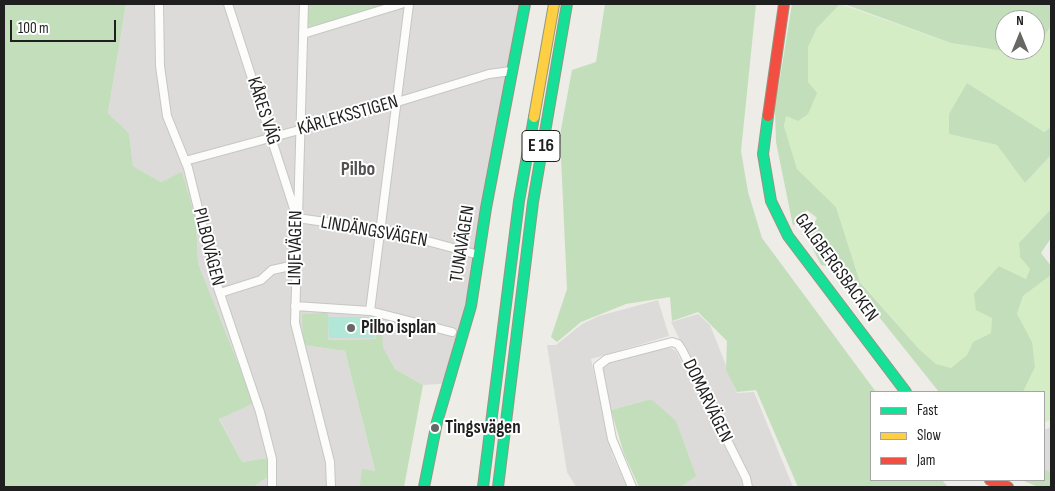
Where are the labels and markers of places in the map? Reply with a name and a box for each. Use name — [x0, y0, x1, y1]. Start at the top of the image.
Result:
place label: Pilbo isplan — [361, 317, 436, 339]
marker: Pilbo isplan — [345, 322, 357, 334]
place label: Tingsvägen — [445, 417, 521, 439]
marker: Tingsvägen — [429, 422, 441, 434]

